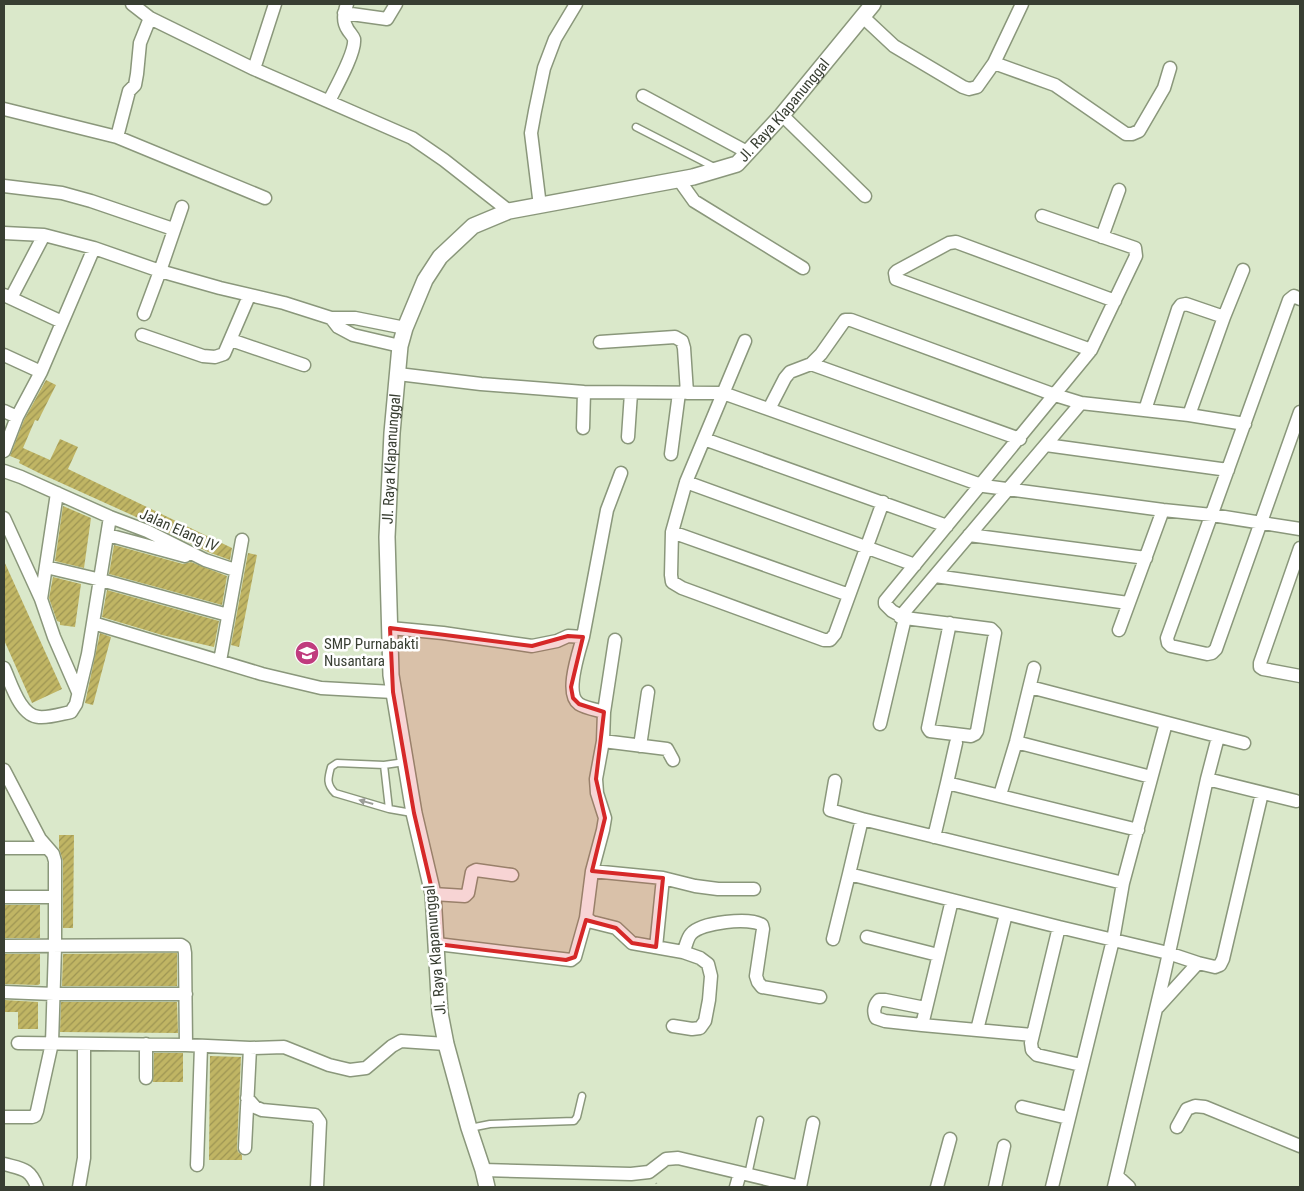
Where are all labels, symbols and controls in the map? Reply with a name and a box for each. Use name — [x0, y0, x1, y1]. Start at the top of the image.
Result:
street label: Jl. Raya Klapanunggal — [734, 55, 833, 166]
street label: Jl. Raya Klapanunggal — [379, 393, 405, 525]
street label: Jalan Elang IV — [137, 505, 222, 556]
place label: SMP Purnabakti Nusantara — [324, 635, 419, 670]
school or university icon: SMP Purnabakti Nusantara — [294, 640, 320, 666]
one-way arrow — [359, 798, 374, 806]
street label: Jl. Raya Klapanunggal — [420, 884, 450, 1016]

